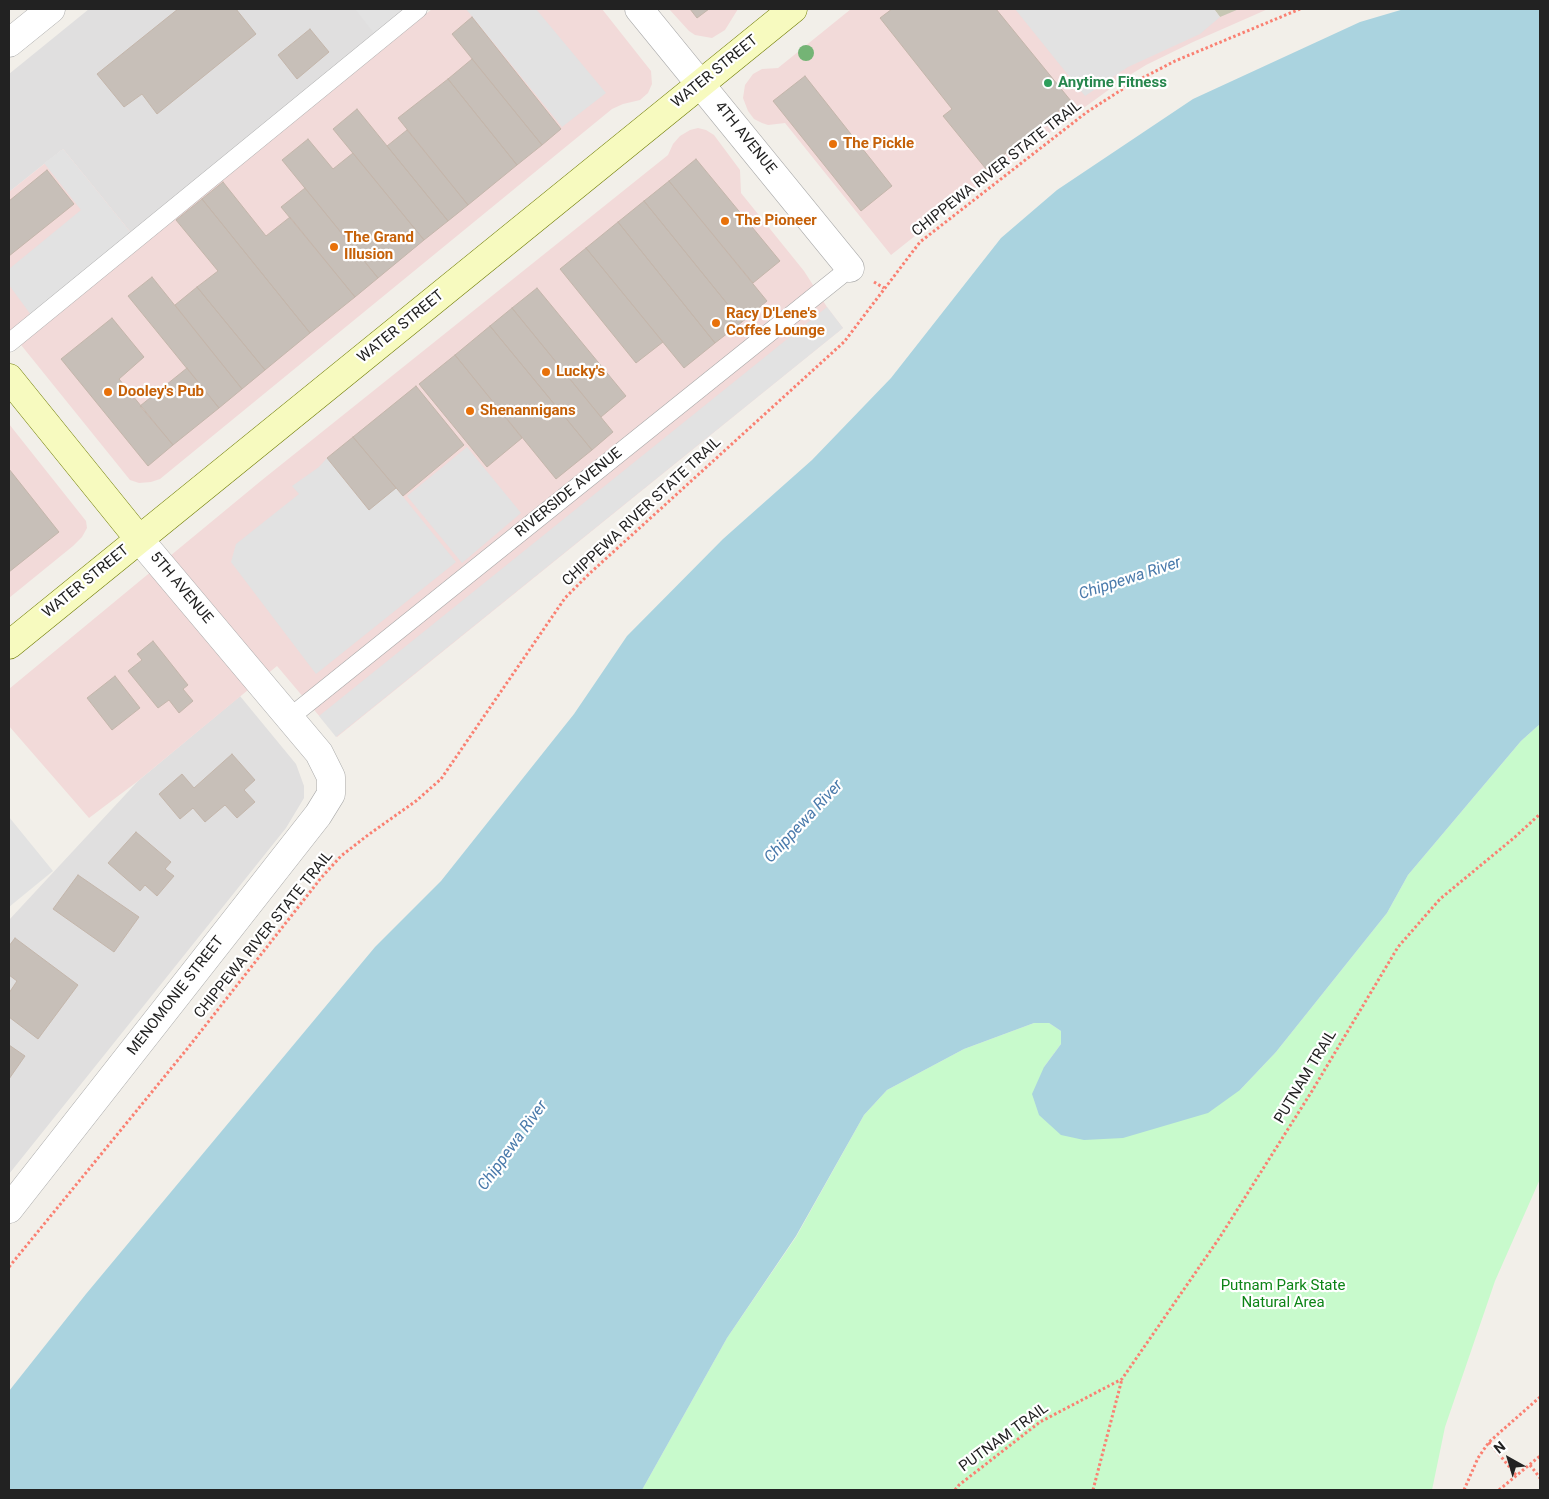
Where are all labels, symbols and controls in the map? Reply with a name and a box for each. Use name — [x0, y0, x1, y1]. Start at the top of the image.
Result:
street label: WATER STREET — [668, 32, 762, 112]
place label: Anytime Fitness — [1058, 74, 1167, 92]
marker: Anytime Fitness — [1042, 77, 1054, 89]
street label: CHIPPEWA RIVER STATE TRAIL — [909, 97, 1085, 241]
street label: 4TH AVENUE — [710, 98, 780, 178]
place label: The Pickle — [843, 135, 914, 153]
marker: The Pickle — [827, 138, 839, 150]
place label: The Pioneer — [735, 212, 817, 230]
marker: The Pioneer — [719, 215, 731, 227]
place label: The Grand Illusion — [344, 229, 414, 264]
marker: The Grand Illusion — [328, 241, 340, 253]
street label: WATER STREET — [354, 287, 448, 367]
place label: Racy D'Lene's Coffee Lounge — [726, 305, 825, 340]
marker: Racy D'Lene's Coffee Lounge — [710, 317, 722, 329]
place label: Lucky's — [556, 363, 605, 381]
marker: Lucky's — [540, 366, 552, 378]
place label: Dooley's Pub — [118, 383, 204, 401]
marker: Dooley's Pub — [102, 386, 114, 398]
place label: Shenannigans — [480, 402, 576, 420]
marker: Shenannigans — [464, 405, 476, 417]
street label: CHIPPEWA RIVER STATE TRAIL — [559, 434, 725, 590]
street label: RIVERSIDE AVENUE — [512, 445, 626, 541]
street label: WATER STREET — [39, 542, 133, 622]
street label: 5TH AVENUE — [146, 549, 216, 627]
water label: Chippewa River — [1076, 553, 1184, 605]
water label: Chippewa River — [761, 777, 847, 867]
street label: CHIPPEWA RIVER STATE TRAIL — [191, 848, 337, 1022]
street label: MENOMONIE STREET — [124, 933, 228, 1059]
street label: PUTNAM TRAIL — [1271, 1027, 1341, 1127]
water label: Chippewa River — [474, 1097, 552, 1195]
park label: Putnam Park State Natural Area — [1221, 1277, 1345, 1312]
street label: PUTNAM TRAIL — [956, 1400, 1052, 1476]
north arrow — [1484, 1434, 1534, 1484]
text: N — [1491, 1438, 1508, 1457]

